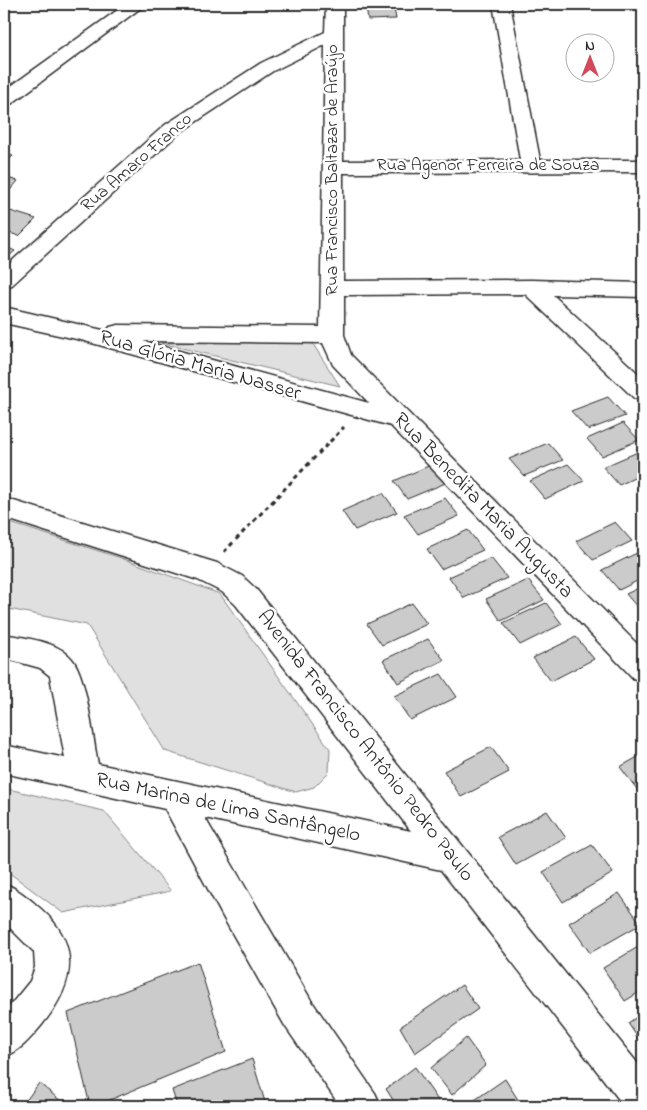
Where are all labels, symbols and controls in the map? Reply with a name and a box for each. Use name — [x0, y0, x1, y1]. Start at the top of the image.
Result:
north arrow — [564, 32, 614, 82]
text: N — [585, 36, 595, 57]
street label: Rua Francisco Baltazar de Araújo — [320, 44, 346, 296]
street label: Rua Amaro Franco — [75, 107, 199, 219]
street label: Rua Agenor Ferreira de Souza — [376, 153, 600, 180]
street label: Rua Glória Maria Nasser — [96, 323, 305, 409]
street label: Rua Benedita Maria Augusta — [384, 406, 580, 607]
street label: Avenida Francisco Antônio Pedro Paulo — [249, 604, 481, 888]
street label: Rua Marina de Lima Santângelo — [93, 765, 363, 853]

